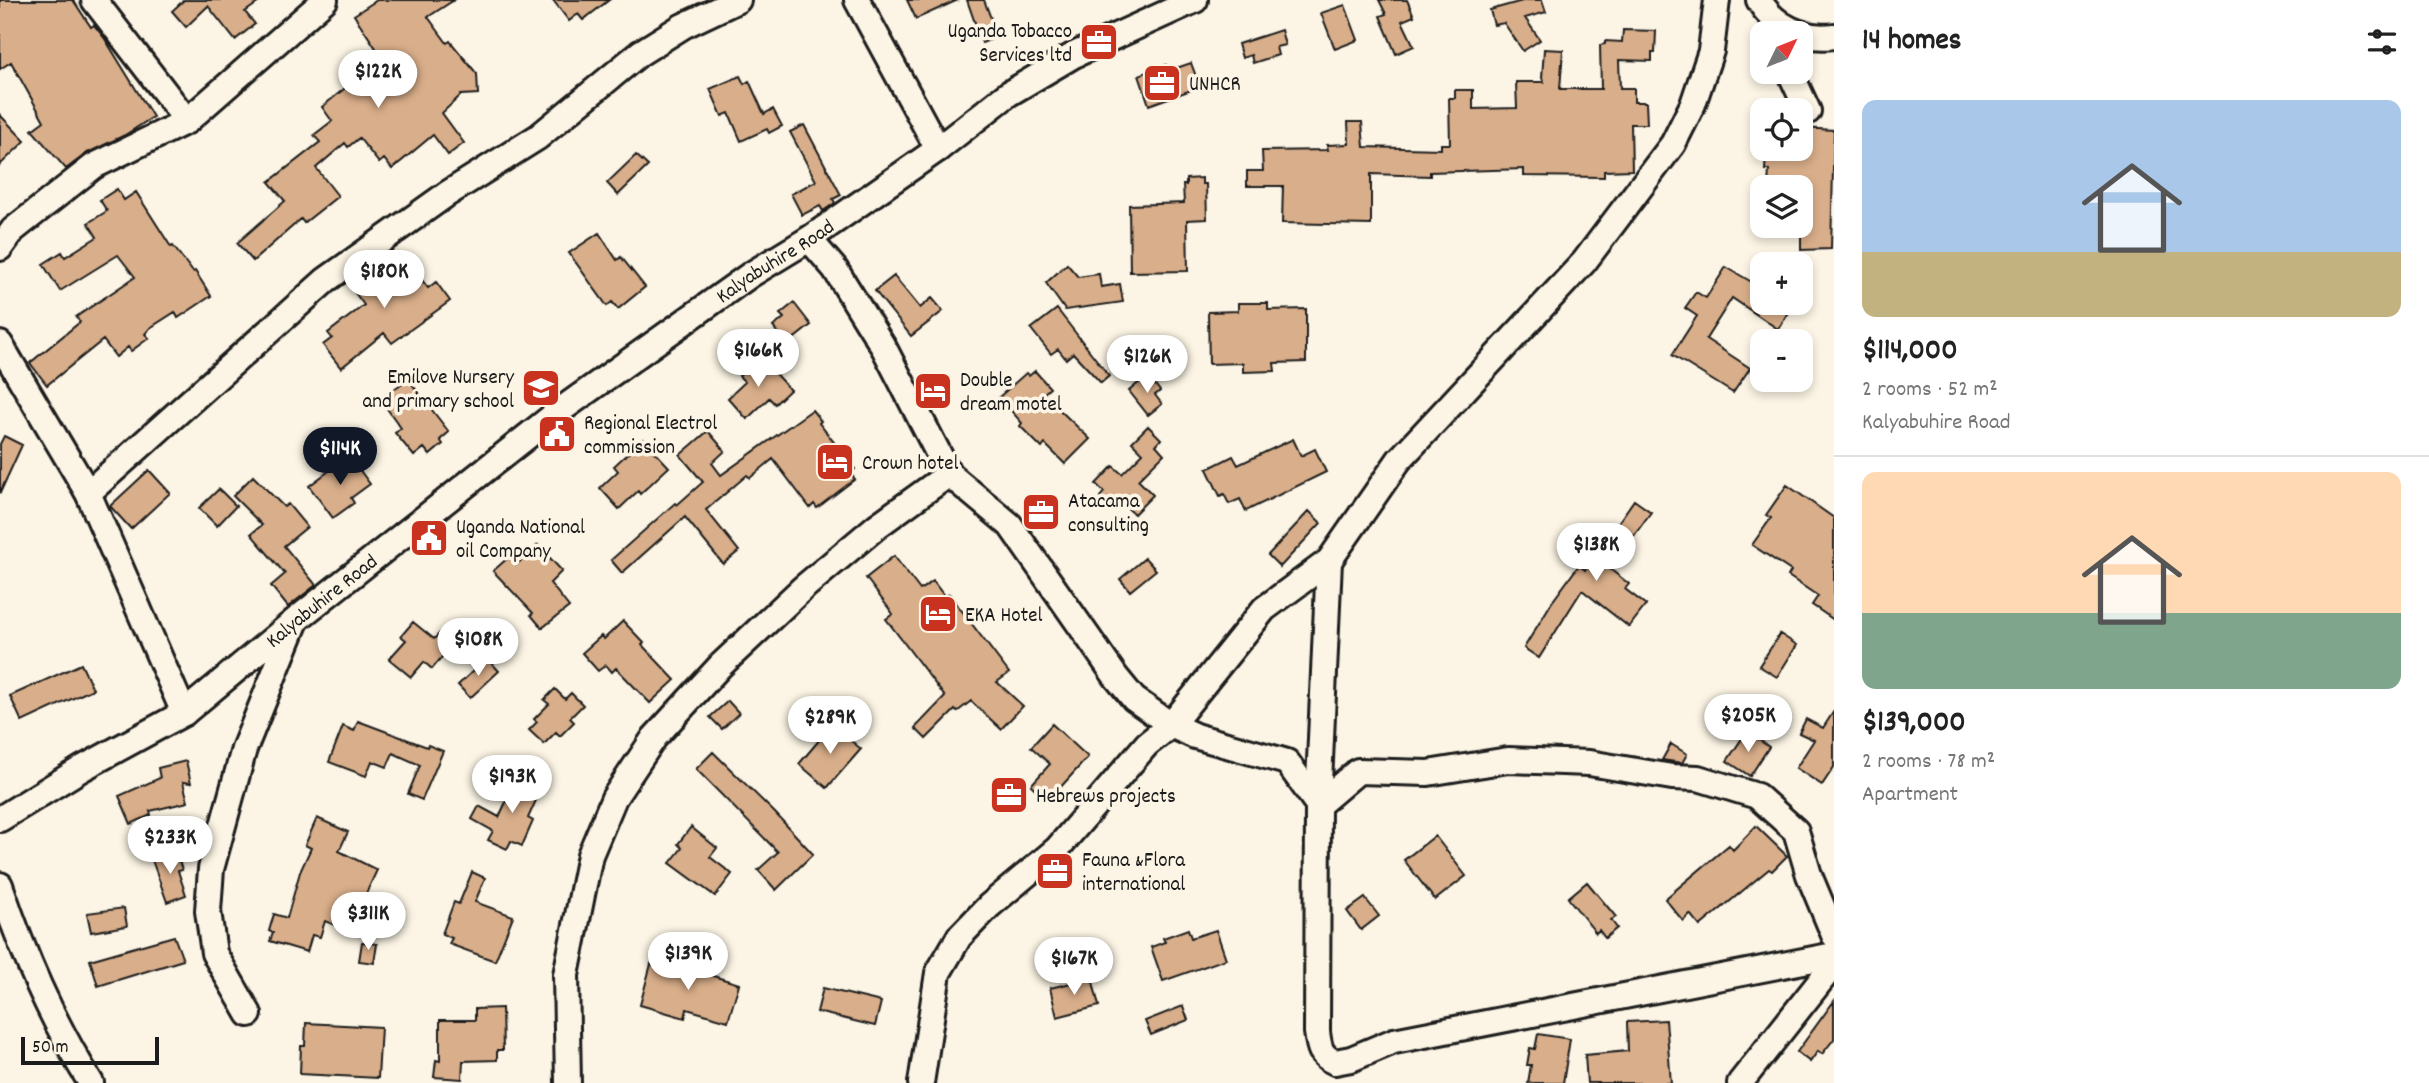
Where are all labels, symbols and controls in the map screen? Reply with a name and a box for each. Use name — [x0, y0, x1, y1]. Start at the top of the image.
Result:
place label: Uganda Tobacco Services ltd — [948, 18, 1072, 72]
office icon: Uganda Tobacco Services ltd — [1078, 21, 1120, 63]
north arrow — [1750, 21, 1813, 84]
map controls — [1750, 21, 1813, 392]
text: 14 homes — [1862, 21, 1961, 64]
icon: filters — [2363, 23, 2401, 61]
pin: $122K — [329, 50, 427, 110]
text: $122K — [354, 56, 402, 89]
office icon: UNHCR — [1141, 62, 1183, 104]
place label: UNHCR — [1189, 71, 1241, 101]
button: locate — [1750, 98, 1813, 161]
icon: home — [2069, 145, 2195, 271]
button: layers — [1750, 175, 1813, 238]
street label: Kalyabuhire Road — [711, 214, 842, 312]
pin: $180K — [335, 250, 433, 310]
button: + — [1750, 252, 1813, 315]
text: $180K — [359, 256, 409, 289]
button: − — [1750, 329, 1813, 392]
pin: $166K — [709, 330, 807, 389]
text: $114,000 — [1862, 331, 1958, 374]
text: $166K — [733, 335, 783, 368]
pin: $126K — [1098, 336, 1196, 395]
text: $126K — [1123, 341, 1171, 374]
place label: Emilove Nursery and primary school — [363, 364, 514, 418]
school or university icon: Emilove Nursery and primary school — [520, 367, 562, 409]
place label: Double dream motel — [960, 367, 1062, 421]
hotel icon: Double dream motel — [912, 370, 954, 412]
text: 2 rooms · 52 m² — [1862, 374, 1998, 407]
text: Kalyabuhire Road — [1862, 407, 2011, 440]
place label: Regional Electrol commission — [584, 410, 717, 464]
public building icon: Regional Electrol commission — [536, 413, 578, 455]
pin: $114K — [291, 428, 389, 487]
text: $114K — [319, 433, 361, 466]
hotel icon: Crown hotel — [814, 441, 856, 483]
place label: Crown hotel — [862, 450, 959, 480]
place label: Atacama consulting — [1068, 488, 1149, 542]
office icon: Atacama consulting — [1020, 491, 1062, 533]
place label: Uganda National oil Company — [456, 514, 585, 568]
public building icon: Uganda National oil Company — [408, 517, 450, 559]
icon: home — [2069, 517, 2195, 643]
pin: $138K — [1547, 524, 1645, 583]
text: $138K — [1573, 529, 1619, 562]
street label: Kalyabuhire Road — [261, 548, 385, 657]
hotel icon: EKA Hotel — [917, 593, 959, 635]
place label: EKA Hotel — [965, 602, 1043, 632]
pin: $108K — [429, 618, 527, 678]
text: $108K — [453, 624, 503, 657]
pin: $205K — [1699, 694, 1797, 754]
pin: $289K — [781, 696, 879, 756]
text: $205K — [1720, 700, 1776, 733]
text: $289K — [804, 702, 856, 735]
text: $139,000 — [1862, 703, 1966, 746]
text: 2 rooms · 78 m² — [1862, 746, 1995, 779]
pin: $193K — [463, 756, 561, 815]
text: $193K — [488, 761, 536, 794]
office icon: Hebrews projects — [988, 774, 1030, 816]
text: Apartment — [1862, 779, 1958, 812]
place label: Hebrews projects — [1036, 783, 1176, 813]
pin: $233K — [121, 816, 219, 876]
text: $233K — [144, 822, 196, 855]
place label: Fauna &Flora international — [1082, 847, 1186, 901]
office icon: Fauna &Flora international — [1034, 850, 1076, 892]
pin: $311K — [319, 892, 417, 952]
text: $311K — [347, 898, 389, 931]
pin: $139K — [639, 932, 737, 992]
pin: $167K — [1025, 937, 1123, 997]
text: $139K — [664, 938, 712, 971]
text: $167K — [1050, 943, 1098, 976]
scale bar — [21, 1034, 159, 1066]
text: 50 m — [32, 1035, 69, 1062]

